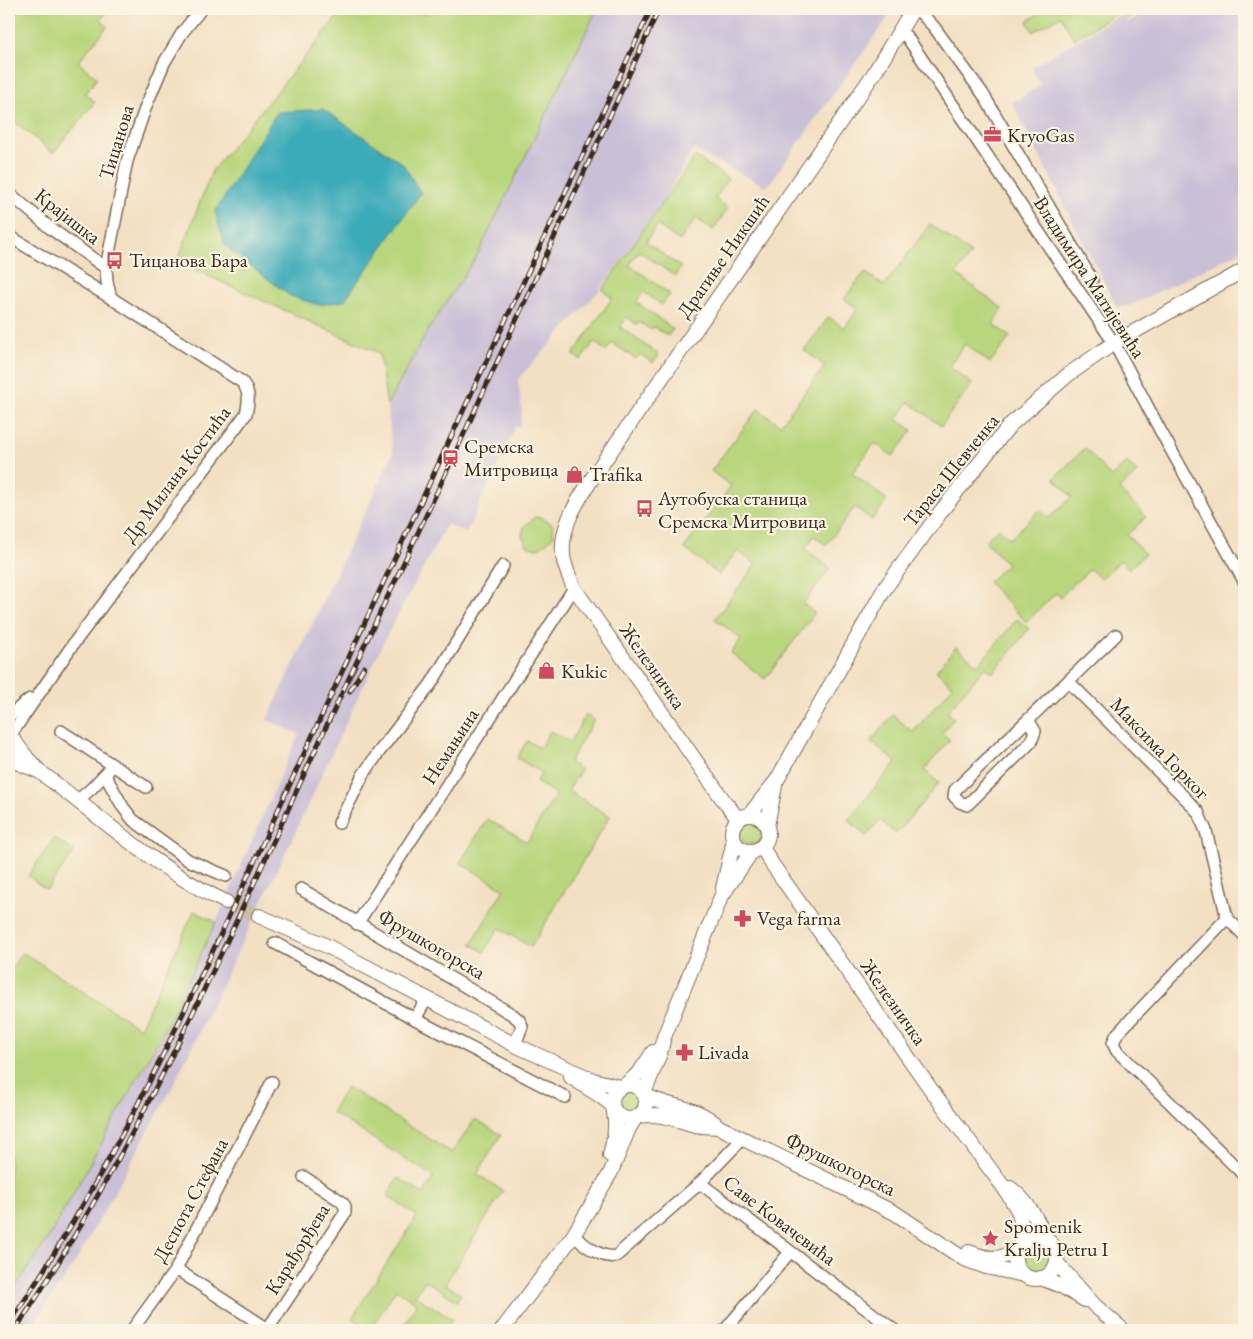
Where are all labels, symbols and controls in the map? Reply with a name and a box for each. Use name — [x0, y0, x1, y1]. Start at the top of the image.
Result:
street label: Тицанова — [92, 101, 140, 183]
place label: KryoGas — [1007, 122, 1074, 148]
office icon: KryoGas — [983, 125, 1003, 145]
street label: Крајишка — [30, 182, 106, 250]
street label: Драгиње Никшић — [671, 189, 775, 323]
street label: Владимира Матијевића — [1028, 191, 1152, 363]
place label: Тицанова Бара — [129, 247, 248, 273]
bus stop icon: Тицанова Бара — [105, 250, 125, 270]
street label: Др Милана Костића — [116, 400, 236, 548]
street label: Тараса Шевченка — [897, 408, 1005, 532]
place label: Сремска Митровица — [464, 433, 558, 482]
station icon: Сремска Митровица — [440, 448, 460, 468]
place label: Trafika — [589, 461, 643, 487]
shop icon: Trafika — [565, 464, 585, 484]
place label: Аутобуска станица Сремска Митровица — [657, 485, 826, 534]
bus stop icon: Аутобуска станица Сремска Митровица — [634, 499, 654, 519]
street label: Железничка — [613, 617, 692, 714]
place label: Kukic — [561, 658, 608, 684]
shop icon: Kukic — [537, 661, 557, 681]
street label: Максима Горког — [1105, 691, 1215, 805]
street label: Немањина — [416, 703, 484, 789]
street label: Фрушкогорска — [374, 903, 490, 985]
place label: Vega farma — [757, 905, 841, 931]
pharmacy icon: Vega farma — [733, 908, 753, 928]
street label: Железничка — [854, 953, 933, 1050]
place label: Livada — [698, 1039, 749, 1065]
pharmacy icon: Livada — [674, 1042, 694, 1062]
street label: Фрушкогорска — [782, 1126, 900, 1202]
street label: Деспота Стефана — [146, 1133, 234, 1267]
street label: Саве Ковачевића — [718, 1169, 842, 1271]
street label: Карађорђева — [259, 1198, 335, 1300]
place label: Spomenik Kralju Petru I — [1004, 1213, 1108, 1262]
place icon: Spomenik Kralju Petru I — [980, 1228, 1000, 1248]

